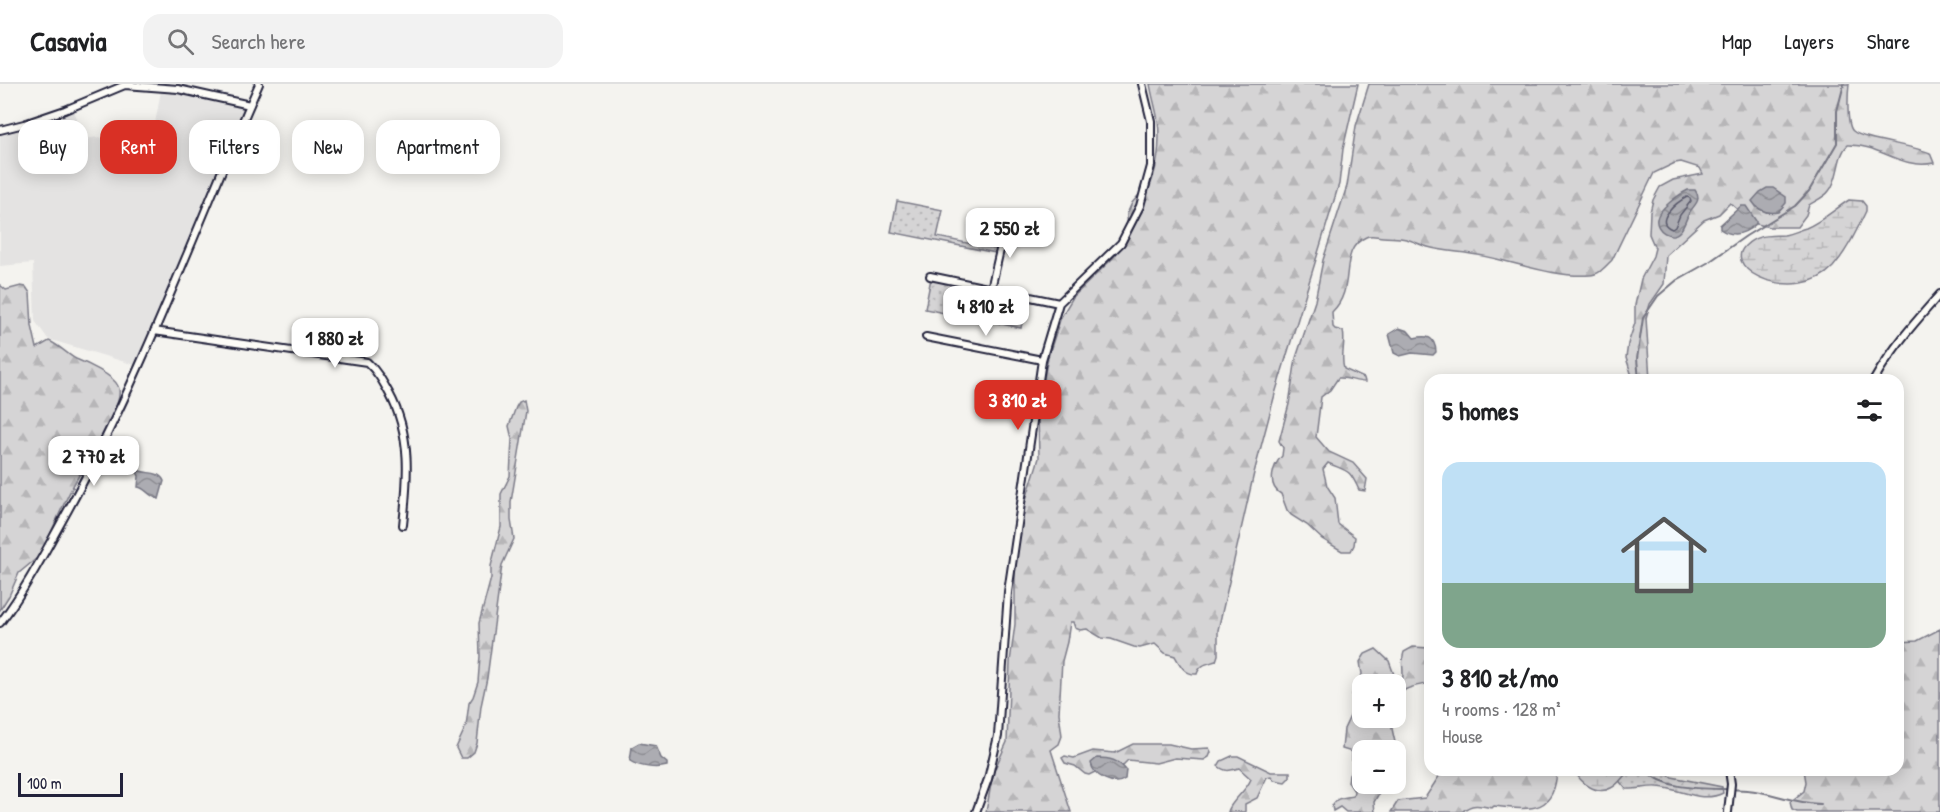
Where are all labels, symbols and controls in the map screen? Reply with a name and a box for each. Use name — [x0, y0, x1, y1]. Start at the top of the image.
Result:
search box — [143, 14, 563, 68]
text: Casavia — [30, 22, 107, 60]
icon: search — [164, 25, 197, 58]
text: Search here — [212, 26, 306, 56]
text: Map — [1722, 27, 1751, 56]
text: Layers — [1784, 27, 1834, 56]
text: Share — [1867, 27, 1910, 56]
chip: Buy — [18, 120, 88, 174]
chip: Rent — [100, 120, 177, 174]
chip: Filters — [189, 120, 280, 174]
chip: New — [292, 120, 364, 174]
chip: Apartment — [376, 120, 500, 174]
pin: 2 550 zł — [948, 208, 1072, 259]
text: 2 550 zł — [980, 214, 1040, 241]
pin: 4 810 zł — [924, 286, 1048, 337]
text: 4 810 zł — [957, 292, 1015, 319]
pin: 1 880 zł — [273, 318, 397, 369]
text: 1 880 zł — [306, 324, 364, 351]
pin: 3 810 zł — [956, 380, 1080, 431]
text: 3 810 zł — [988, 386, 1048, 413]
text: 5 homes — [1442, 393, 1518, 428]
icon: filters — [1853, 394, 1886, 427]
pin: 2 770 zł — [32, 436, 156, 487]
text: 2 770 zł — [62, 442, 126, 469]
icon: home — [1610, 501, 1718, 609]
text: 3 810 zł/mo — [1442, 660, 1558, 695]
map controls — [1352, 674, 1406, 794]
button: + — [1352, 674, 1406, 728]
text: 4 rooms · 128 m² — [1442, 695, 1561, 722]
text: House — [1442, 722, 1483, 749]
button: − — [1352, 740, 1406, 794]
scale bar — [18, 770, 123, 798]
text: 100 m — [27, 772, 62, 794]

